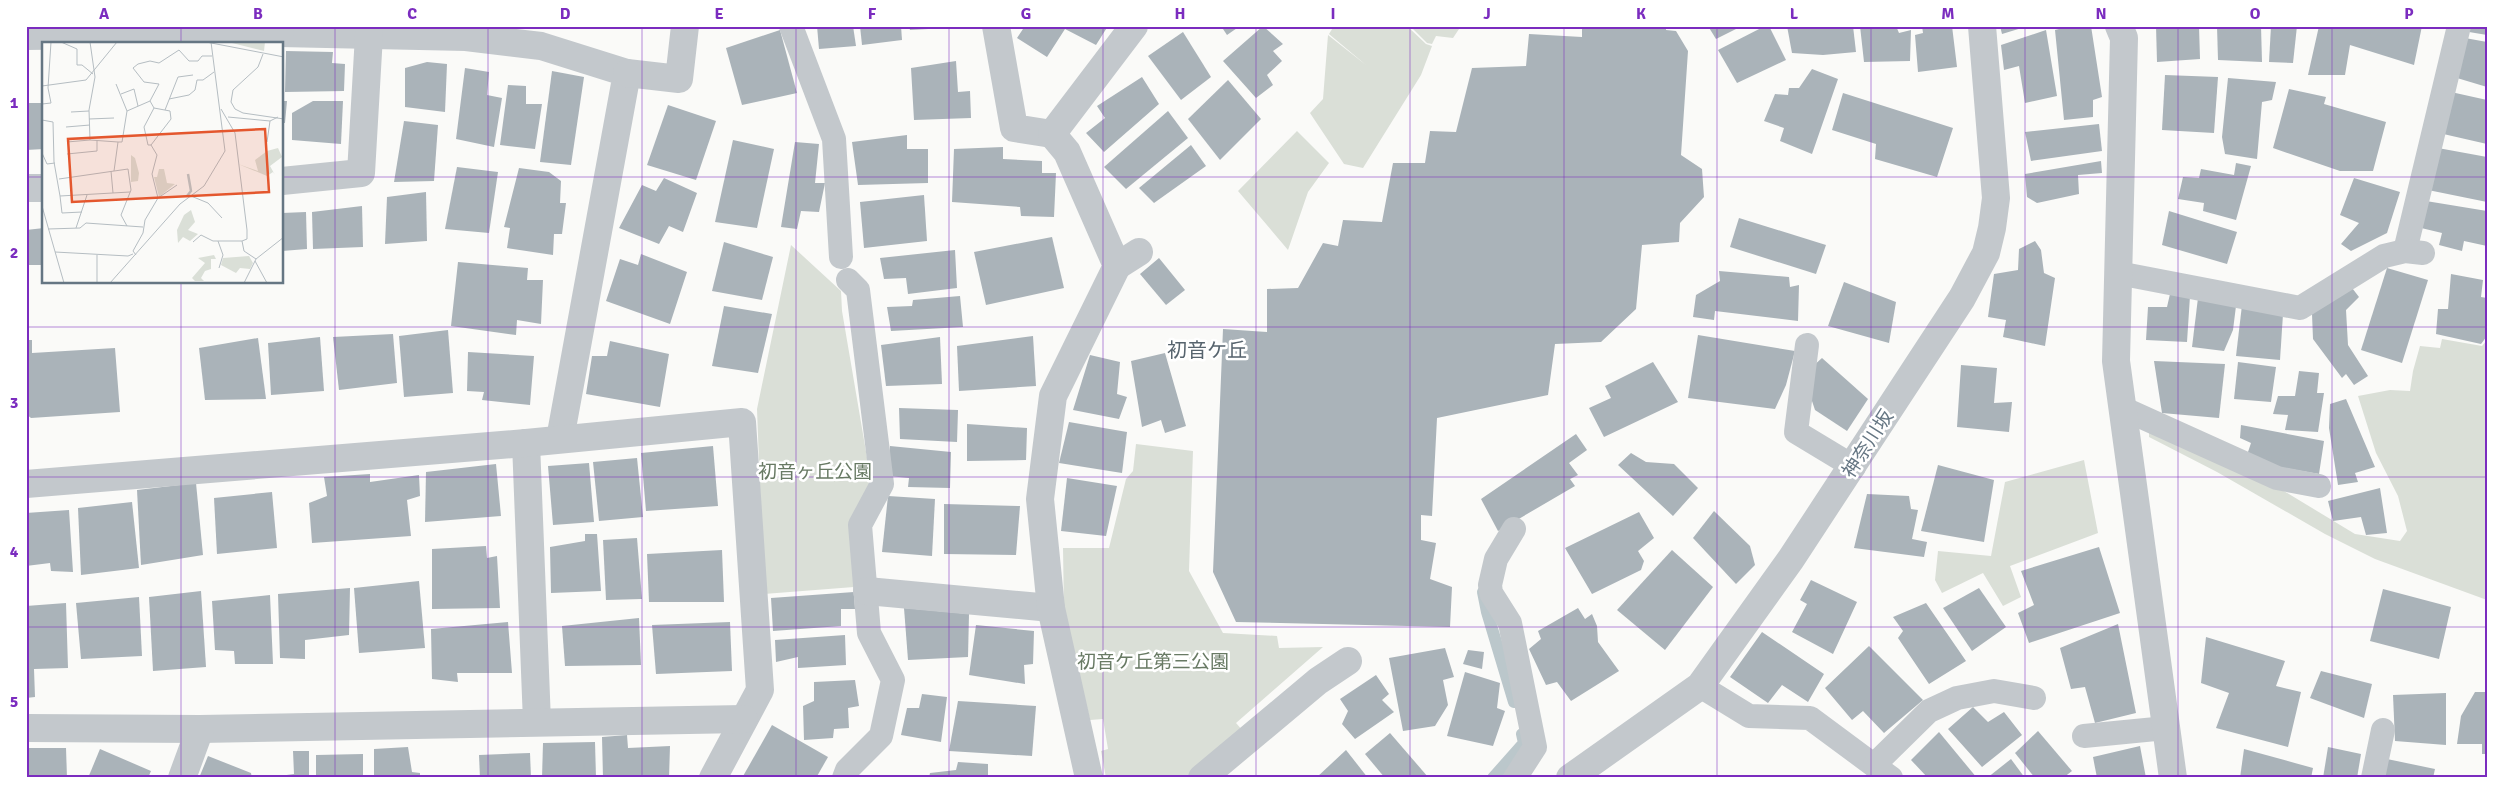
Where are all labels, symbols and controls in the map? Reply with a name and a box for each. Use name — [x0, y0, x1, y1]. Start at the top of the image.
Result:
text: A — [99, 4, 110, 24]
text: B — [253, 4, 263, 24]
text: C — [407, 4, 417, 24]
text: D — [560, 4, 571, 24]
text: E — [714, 4, 724, 24]
text: F — [868, 4, 877, 24]
text: G — [1021, 4, 1031, 24]
text: H — [1175, 4, 1185, 24]
text: I — [1330, 4, 1336, 24]
text: J — [1483, 4, 1491, 24]
text: K — [1636, 4, 1646, 24]
text: L — [1790, 4, 1799, 24]
text: M — [1941, 4, 1955, 24]
text: N — [2095, 4, 2107, 24]
text: O — [2250, 4, 2261, 24]
text: P — [2404, 4, 2414, 24]
inset map — [42, 42, 284, 284]
text: 1 — [10, 93, 19, 113]
text: 2 — [10, 243, 18, 263]
district label: 初音ケ丘 — [1167, 338, 1247, 363]
text: 3 — [10, 393, 18, 413]
street label: 神奈川坂 — [1837, 406, 1899, 482]
park label: 初音ヶ丘公園 — [758, 460, 872, 484]
text: 4 — [10, 542, 19, 562]
park label: 初音ケ丘第三公園 — [1077, 650, 1229, 674]
text: 5 — [10, 692, 18, 712]

